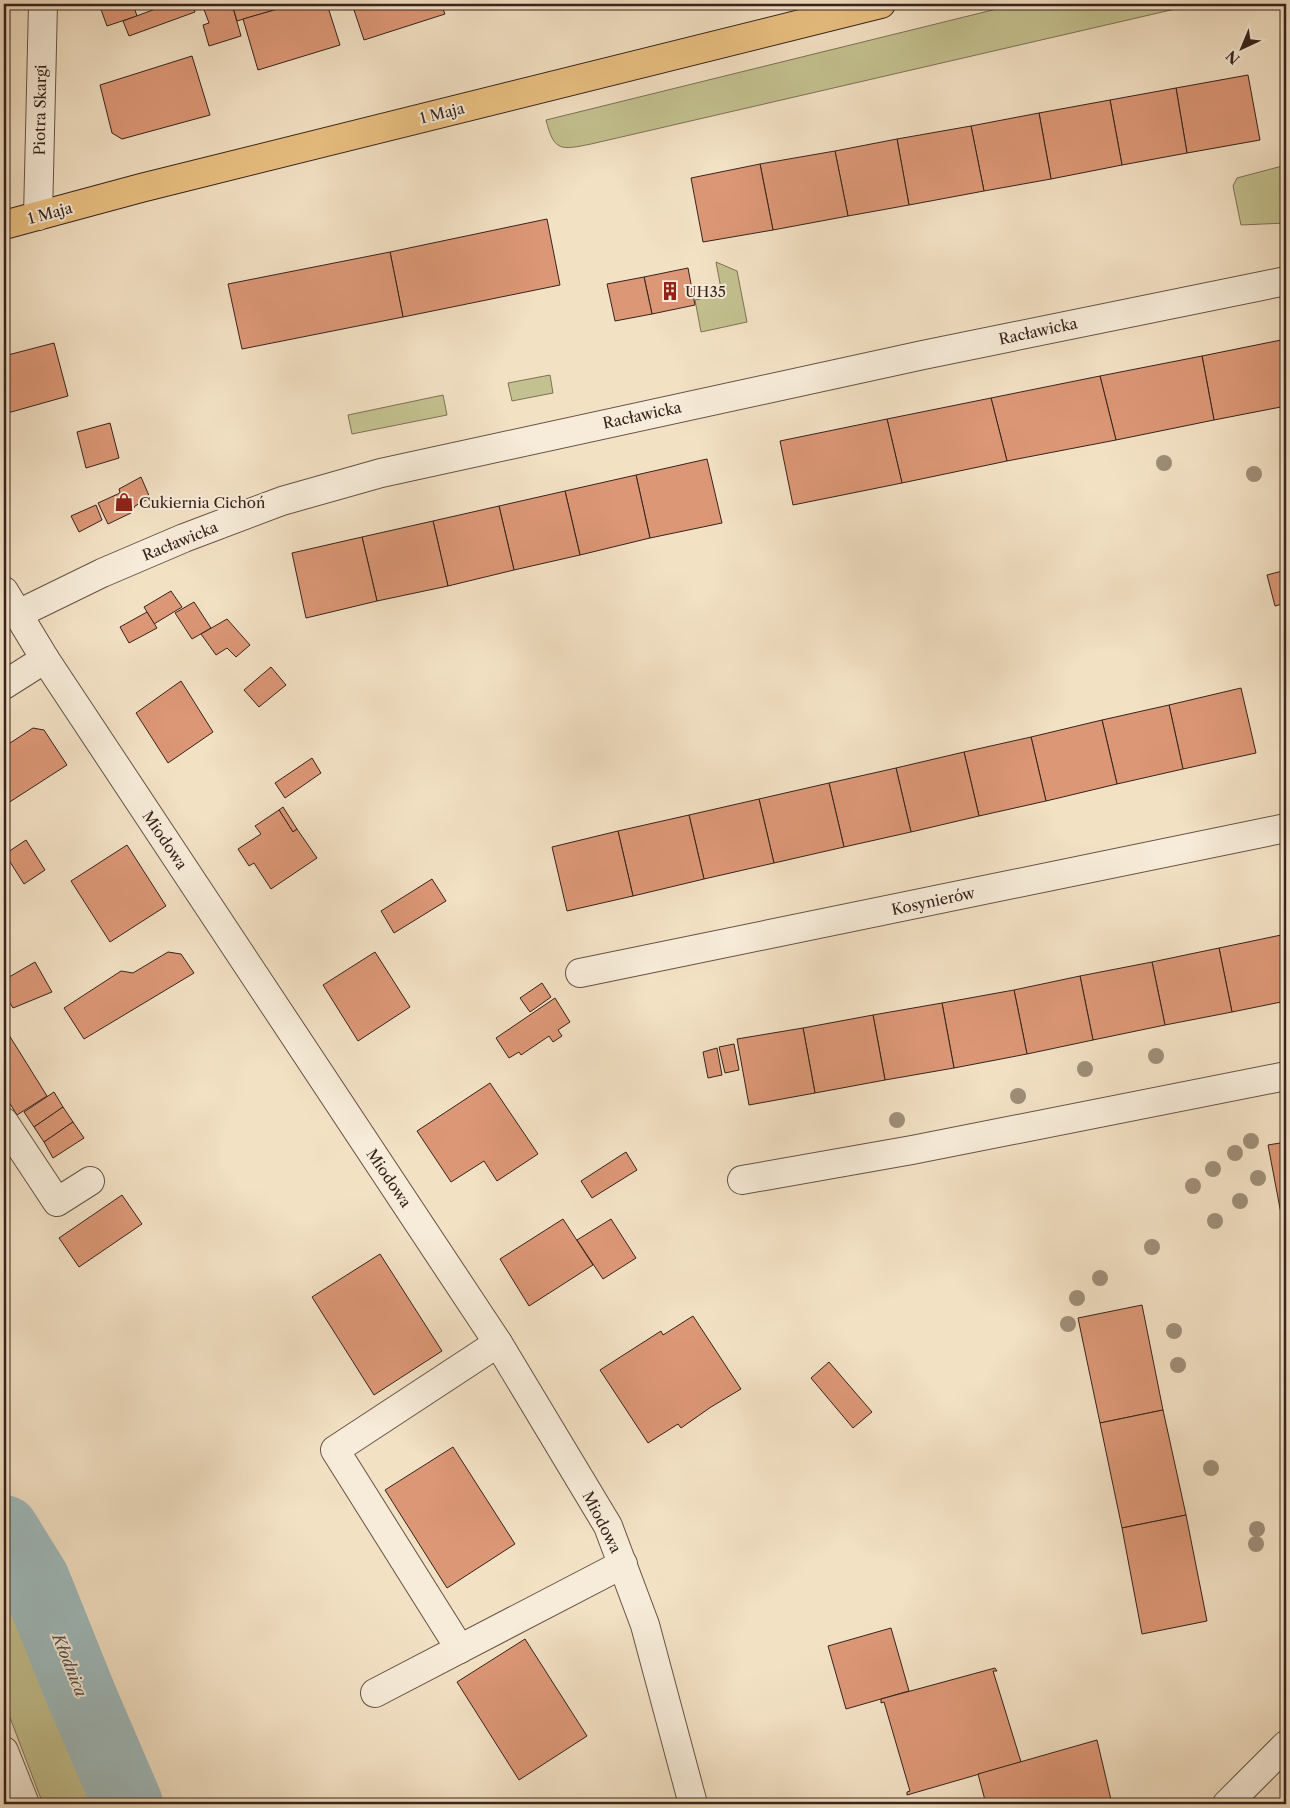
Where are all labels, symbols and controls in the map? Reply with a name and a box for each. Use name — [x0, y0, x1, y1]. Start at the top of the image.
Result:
north arrow — [1218, 22, 1268, 72]
text: N — [1222, 47, 1244, 68]
street label: Piotra Skargi — [30, 64, 50, 156]
street label: 1 Maja — [418, 98, 466, 128]
street label: 1 Maja — [26, 198, 74, 228]
building icon: UH35 — [659, 280, 681, 302]
place label: UH35 — [685, 282, 726, 301]
street label: Racławicka — [997, 313, 1079, 349]
street label: Racławicka — [601, 397, 683, 433]
shop icon: Cukiernia Cichoń — [113, 491, 135, 513]
place label: Cukiernia Cichoń — [139, 493, 266, 512]
street label: Racławicka — [139, 517, 221, 565]
street label: Miodowa — [138, 807, 192, 873]
street label: Kosynierów — [890, 883, 977, 919]
street label: Miodowa — [362, 1145, 416, 1211]
street label: Miodowa — [578, 1488, 626, 1556]
water label: Kłodnica — [48, 1629, 92, 1700]

